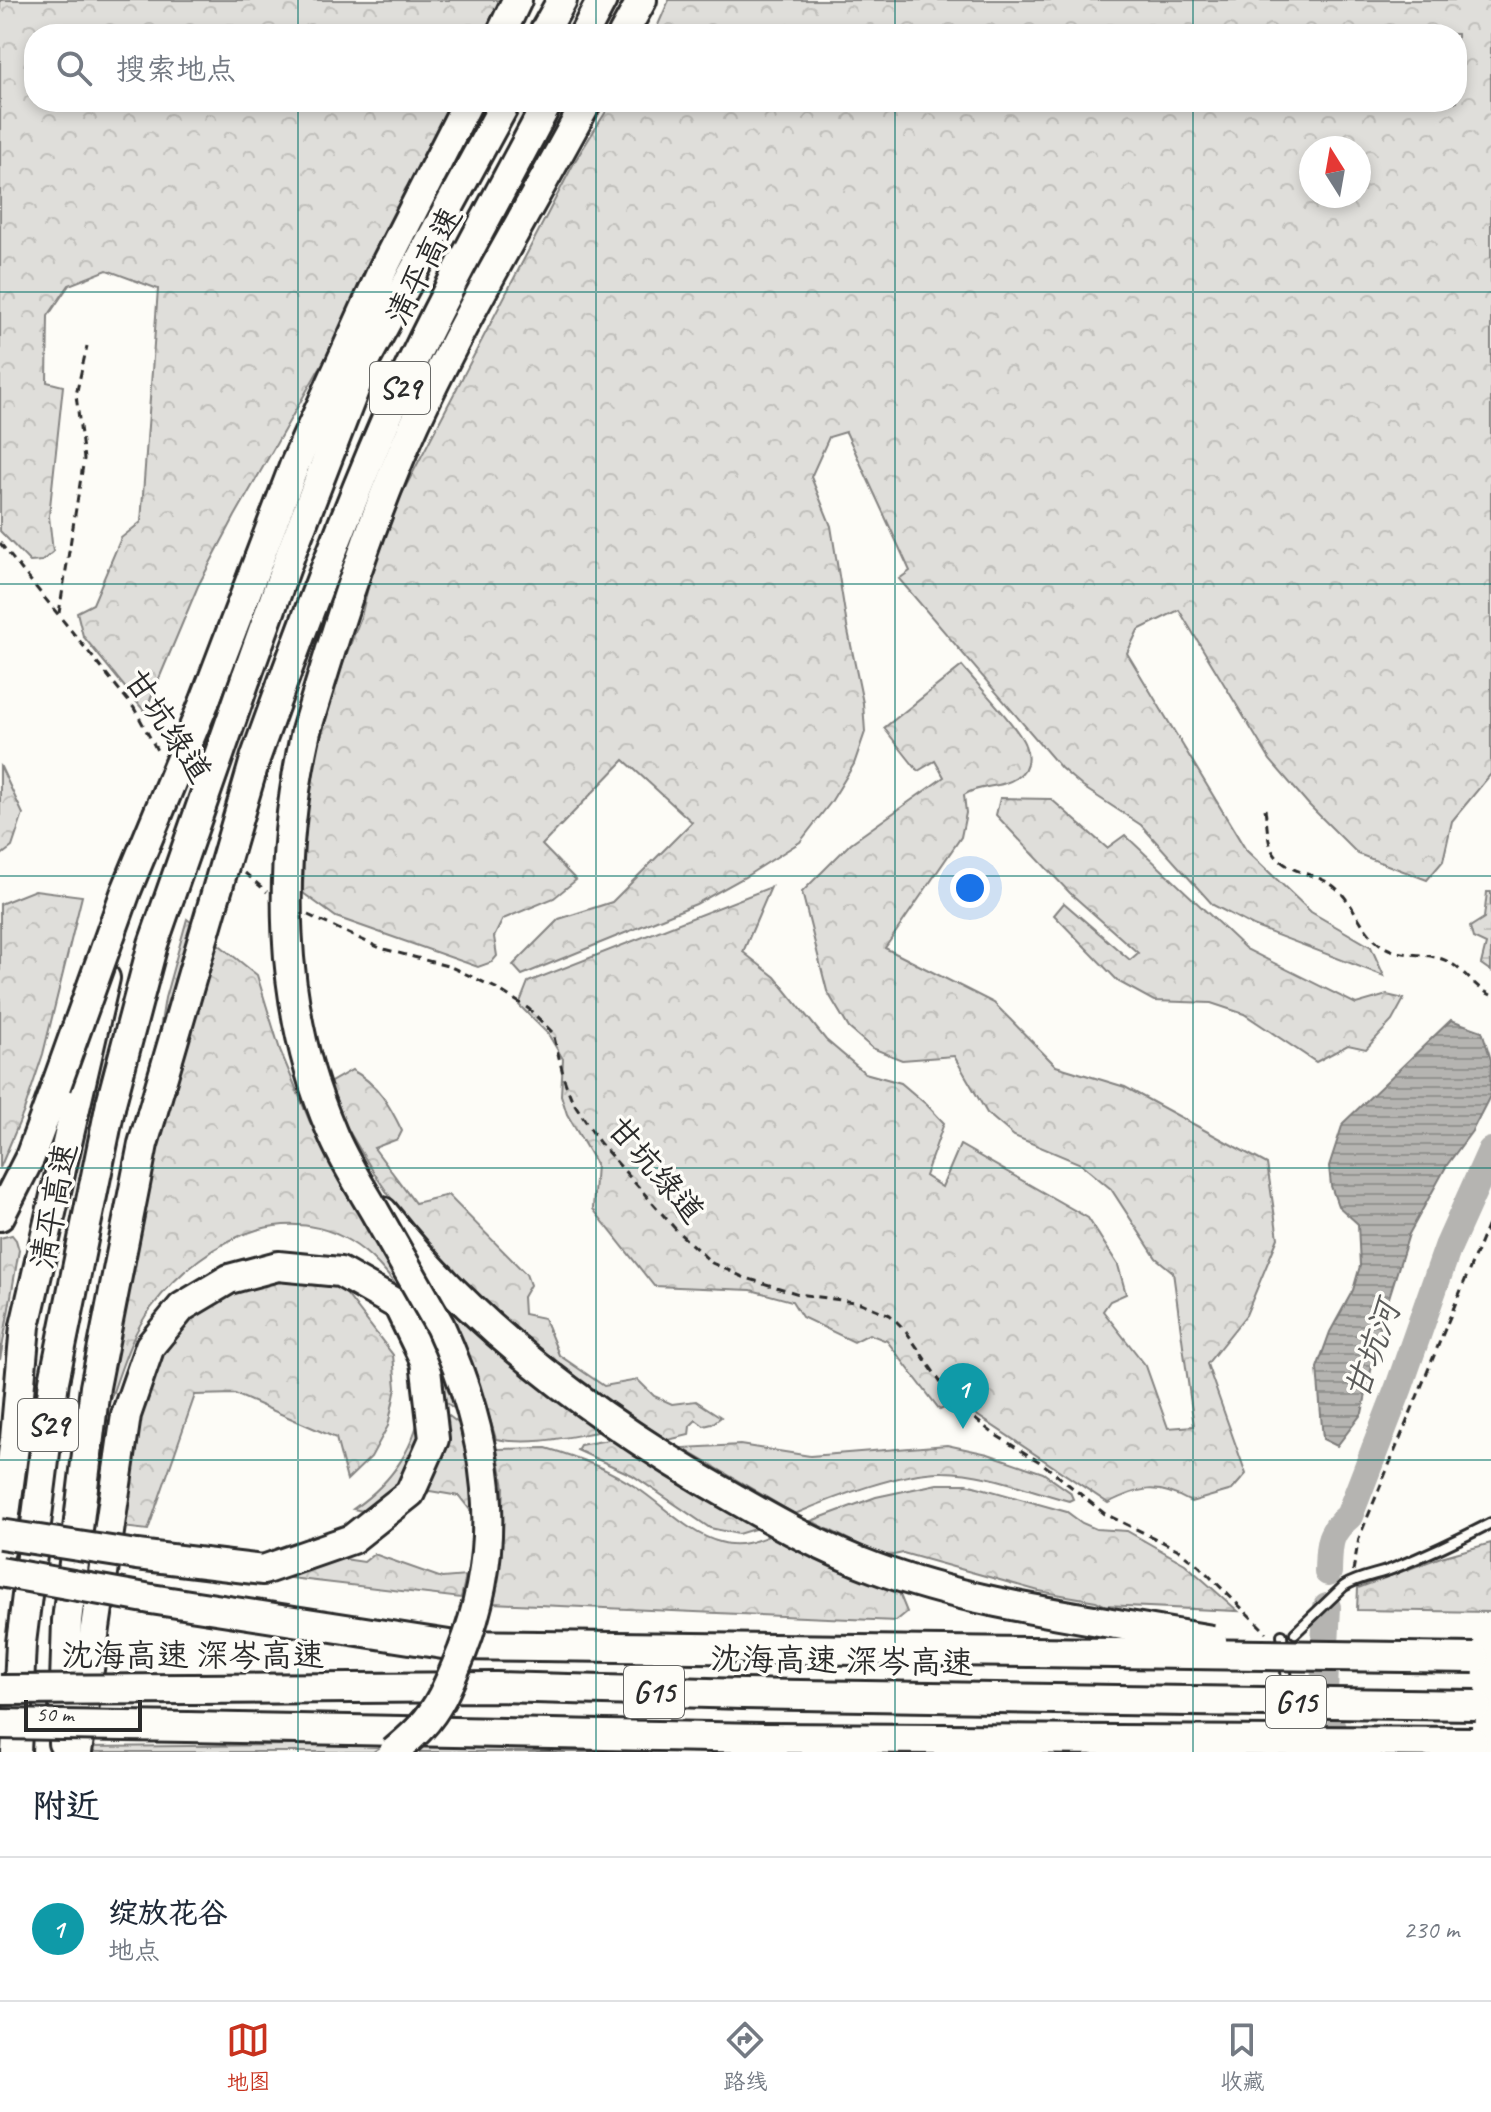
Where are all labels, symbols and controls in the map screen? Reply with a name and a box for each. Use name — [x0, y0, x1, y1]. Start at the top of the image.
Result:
search box — [24, 24, 1467, 112]
icon: search — [52, 46, 96, 90]
text: 搜索地点 — [116, 50, 236, 88]
north arrow — [1299, 136, 1371, 208]
street label: 清平高速 — [377, 200, 471, 332]
road number: S29 — [370, 362, 430, 414]
street label: 甘坑绿道 — [115, 661, 221, 791]
your location — [950, 868, 990, 908]
street label: 甘坑绿道 — [599, 1108, 713, 1232]
street label: 清平高速 — [22, 1139, 86, 1273]
water label: 甘坑河 — [1334, 1290, 1411, 1405]
pin: 1 — [937, 1363, 989, 1429]
road number: S29 — [18, 1399, 78, 1451]
street label: 沈海高速 深岑高速 — [61, 1635, 325, 1676]
street label: 沈海高速 深岑高速 — [710, 1638, 974, 1684]
road number: G15 — [624, 1666, 684, 1718]
road number: G15 — [1266, 1676, 1326, 1728]
scale bar — [24, 1696, 142, 1732]
text: 50 m — [36, 1700, 73, 1728]
text: 附近 — [32, 1784, 100, 1827]
text: 绽放花谷 — [108, 1894, 228, 1932]
text: 1 — [52, 1913, 64, 1946]
text: 230 m — [1403, 1913, 1459, 1946]
text: 地点 — [108, 1934, 160, 1967]
tab: 地图 — [226, 2018, 271, 2096]
tab: 路线 — [723, 2018, 768, 2096]
tab: 收藏 — [1220, 2018, 1265, 2096]

